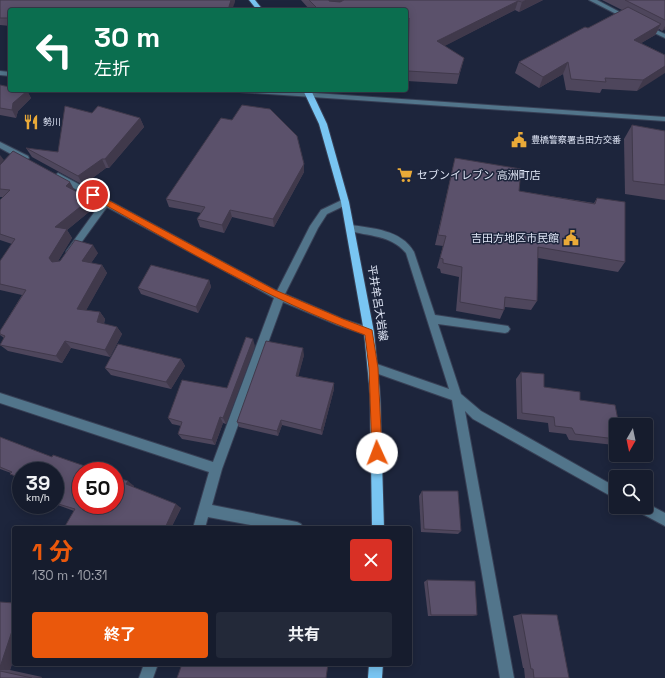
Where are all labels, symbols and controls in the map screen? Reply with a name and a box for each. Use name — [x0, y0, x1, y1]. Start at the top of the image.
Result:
text: 30 m — [94, 19, 160, 55]
icon: left — [28, 24, 80, 76]
text: 左折 — [94, 57, 130, 80]
restaurant icon: 勢川 — [22, 113, 40, 131]
place label: 勢川 — [43, 116, 61, 128]
public building icon: 豊橋警察署吉田方交番 — [510, 131, 528, 149]
place label: 豊橋警察署吉田方交番 — [531, 134, 621, 146]
supermarket icon: セブンイレブン 高洲町店 — [396, 166, 414, 184]
place label: セブンイレブン 高洲町店 — [417, 168, 541, 182]
pin — [76, 178, 110, 212]
icon: arrive — [82, 184, 104, 206]
public building icon: 吉田方地区市民館 — [562, 229, 580, 247]
place label: 吉田方地区市民館 — [471, 231, 559, 245]
street label: 平井牟呂大岩線 — [365, 264, 391, 342]
north arrow — [609, 418, 653, 462]
map controls — [609, 418, 653, 514]
position arrow — [356, 432, 398, 474]
speed limit sign: 50 — [72, 462, 124, 514]
text: 39 — [26, 470, 50, 496]
button: search — [609, 470, 653, 514]
text: km/h — [26, 491, 50, 504]
text: 1 分 — [32, 536, 73, 567]
button: close — [350, 539, 392, 581]
text: 130 m · 10:31 — [32, 567, 107, 584]
button: 終了 — [32, 612, 208, 658]
button: 共有 — [216, 612, 392, 658]

